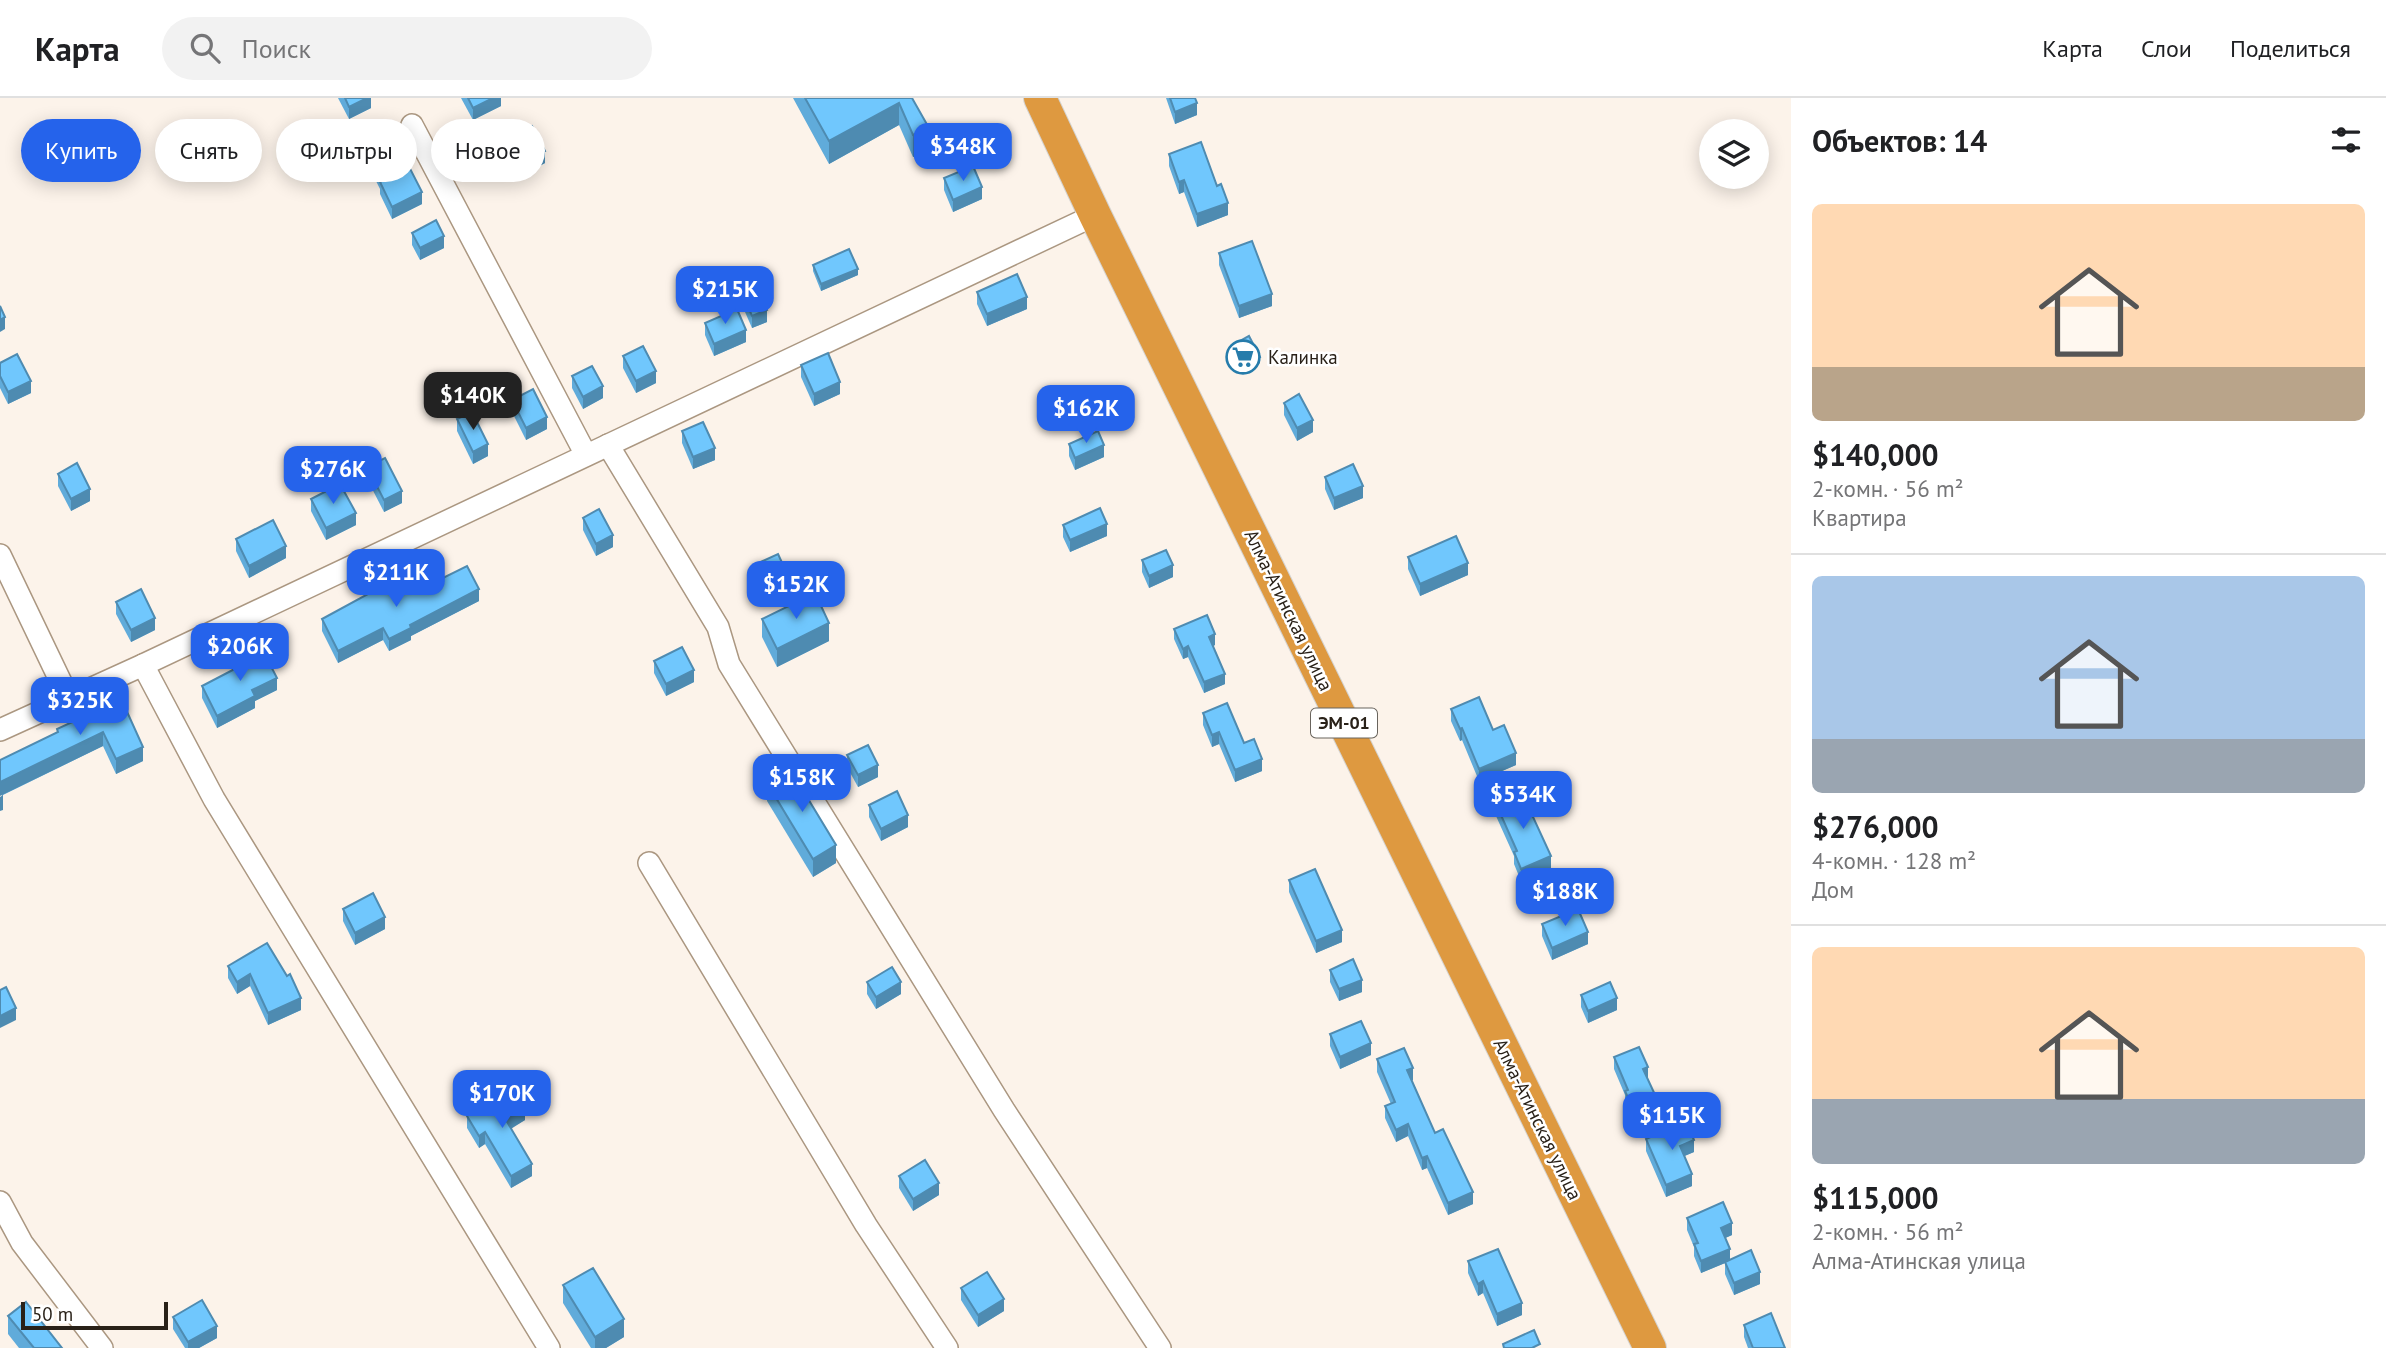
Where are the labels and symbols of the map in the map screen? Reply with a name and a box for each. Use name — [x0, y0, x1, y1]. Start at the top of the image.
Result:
pin: $348K — [914, 123, 1012, 183]
pin: $215K — [676, 266, 774, 326]
supermarket icon: Калинка — [1224, 338, 1262, 376]
place label: Калинка — [1268, 345, 1338, 369]
pin: $140K — [424, 372, 522, 432]
pin: $162K — [1037, 386, 1135, 445]
pin: $276K — [284, 446, 382, 506]
street label: Алма-Атинская улица — [1239, 525, 1339, 695]
pin: $211K — [347, 550, 445, 609]
pin: $152K — [747, 561, 845, 621]
pin: $206K — [191, 624, 289, 683]
pin: $325K — [31, 678, 129, 737]
road number: ЭМ-01 — [1311, 708, 1377, 738]
pin: $158K — [753, 754, 851, 814]
pin: $534K — [1474, 772, 1572, 831]
pin: $188K — [1516, 868, 1614, 928]
street label: Алма-Атинская улица — [1488, 1034, 1588, 1204]
pin: $170K — [453, 1070, 551, 1130]
pin: $115K — [1623, 1093, 1721, 1152]
scale bar — [21, 1299, 168, 1331]

